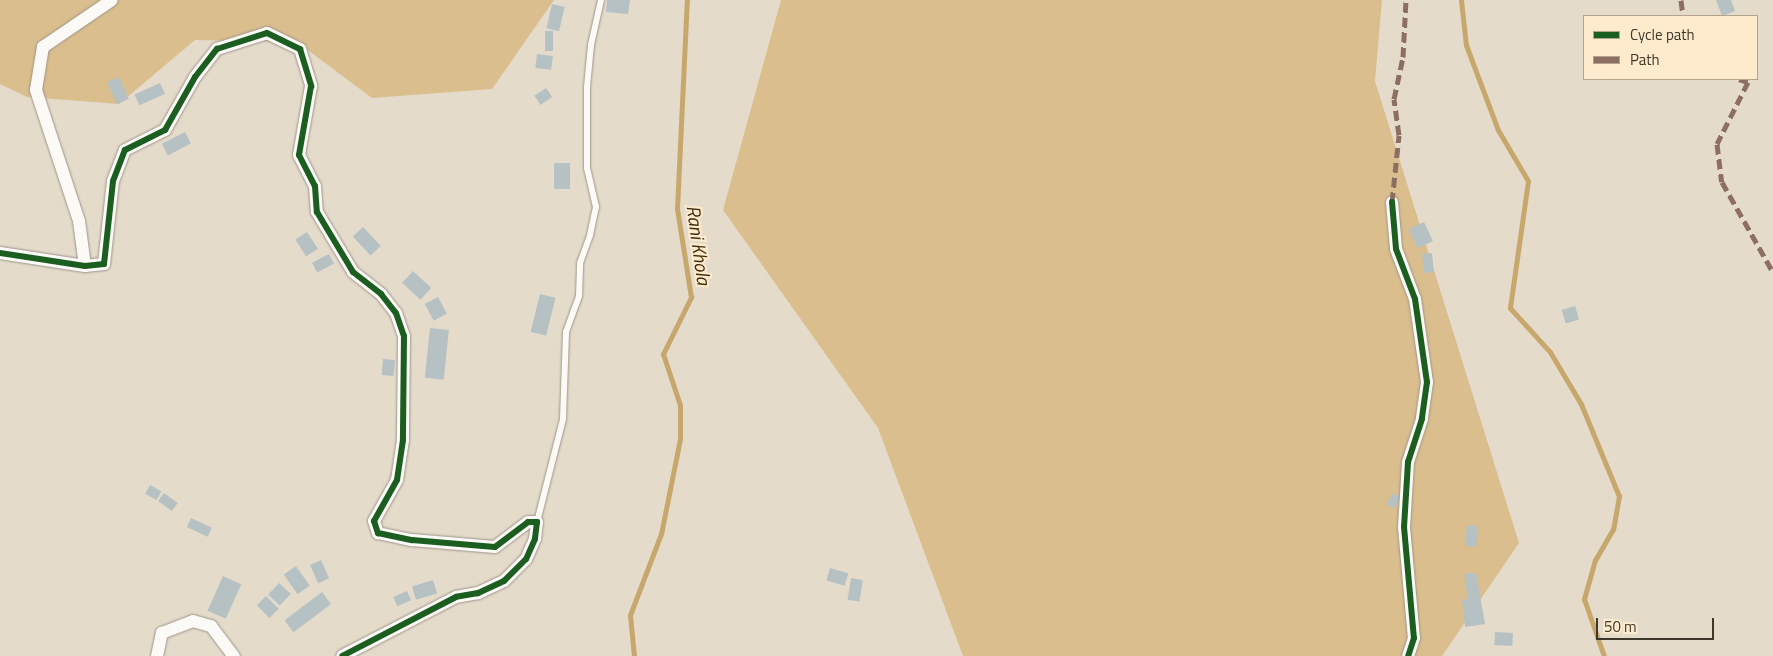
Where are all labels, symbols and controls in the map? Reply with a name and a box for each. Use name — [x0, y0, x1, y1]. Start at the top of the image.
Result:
legend — [1583, 15, 1758, 80]
text: Cycle path — [1630, 23, 1695, 46]
text: Path — [1630, 48, 1660, 71]
water label: Rani Khola — [682, 204, 716, 286]
scale bar — [1598, 608, 1716, 640]
text: 50 m — [1604, 615, 1637, 638]

